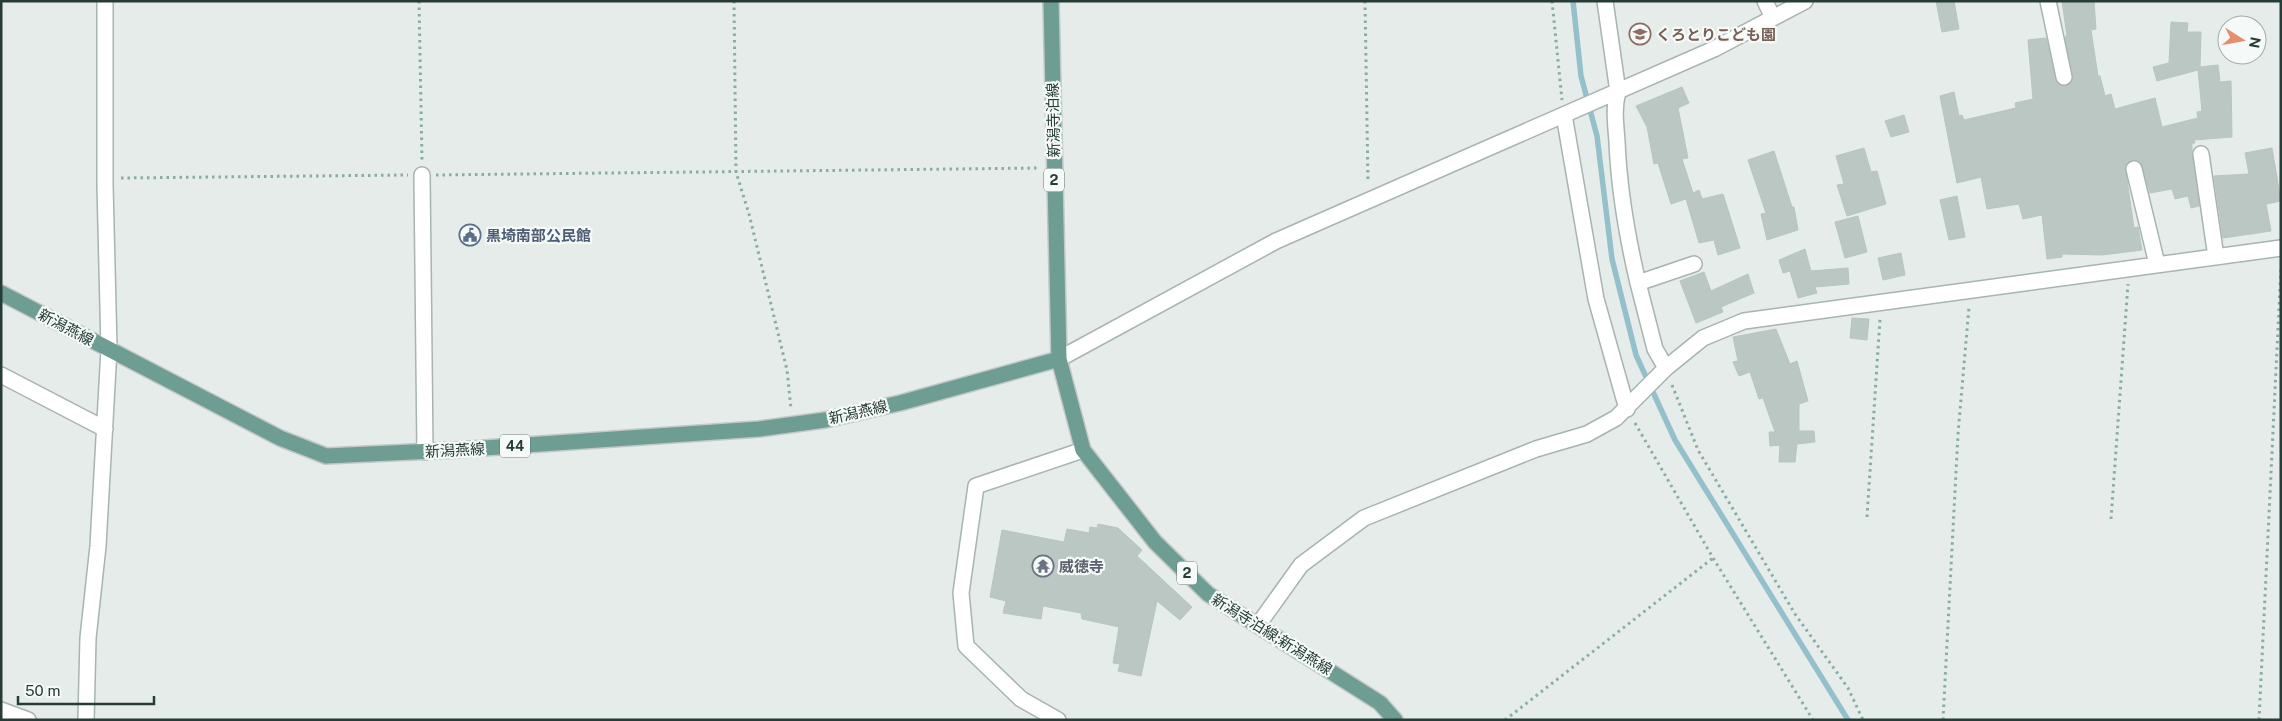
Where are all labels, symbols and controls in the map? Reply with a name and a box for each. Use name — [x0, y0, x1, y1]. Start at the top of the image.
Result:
north arrow — [2217, 15, 2267, 65]
school or university icon: くろとりこども園 — [1628, 22, 1652, 46]
place label: くろとりこども園 — [1656, 26, 1776, 43]
text: N — [2246, 36, 2264, 49]
street label: 新潟寺泊線 — [1044, 82, 1062, 158]
road number: 2 — [1044, 168, 1064, 192]
public building icon: 黒埼南部公民館 — [458, 223, 482, 247]
place label: 黒埼南部公民館 — [486, 227, 591, 244]
street label: 新潟燕線 — [36, 305, 96, 349]
street label: 新潟燕線 — [827, 397, 889, 427]
road number: 44 — [500, 434, 530, 458]
street label: 新潟燕線 — [425, 440, 485, 460]
temple icon: 威徳寺 — [1031, 554, 1055, 578]
place label: 威徳寺 — [1059, 558, 1104, 575]
road number: 2 — [1177, 562, 1197, 584]
street label: 新潟寺泊線;新潟燕線 — [1209, 590, 1335, 678]
scale bar — [18, 674, 154, 706]
text: 50 m — [25, 682, 60, 699]

